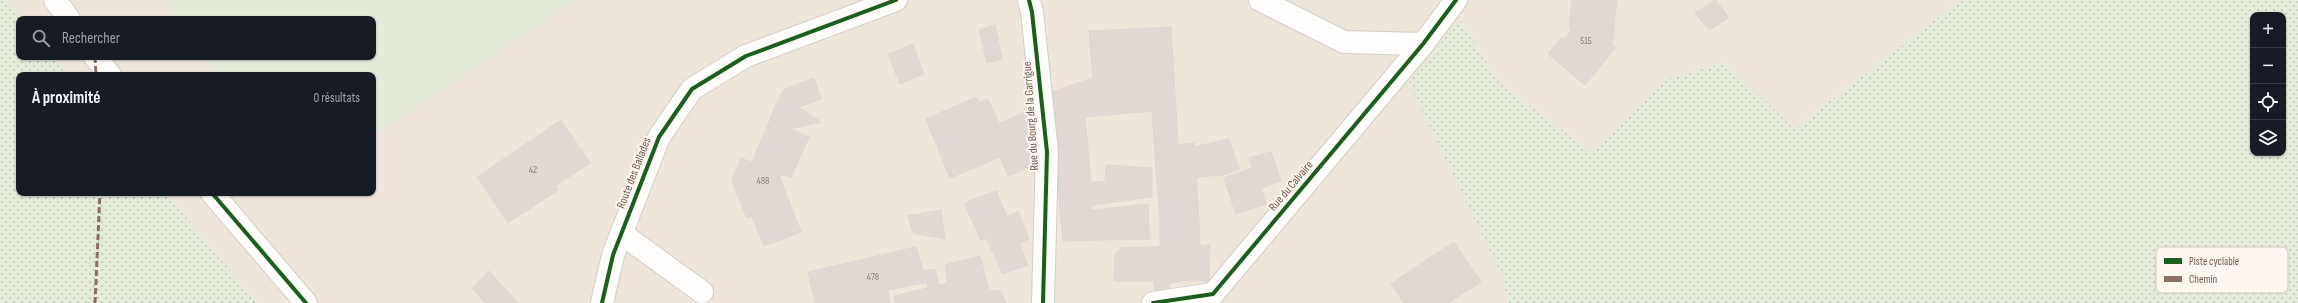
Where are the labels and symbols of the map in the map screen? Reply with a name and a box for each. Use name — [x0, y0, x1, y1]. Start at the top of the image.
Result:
house number: 515 — [1580, 35, 1592, 47]
street label: Rue du Bourg de la Garrigue — [1020, 61, 1042, 171]
street label: Route des Ballades — [614, 135, 654, 211]
street label: Rue du Calvaire — [1266, 158, 1316, 214]
house number: 42 — [529, 164, 537, 176]
house number: 488 — [757, 175, 769, 187]
legend — [2156, 247, 2288, 293]
text: Piste cyclable — [2189, 255, 2239, 268]
house number: 478 — [867, 271, 879, 283]
text: Chemin — [2189, 273, 2218, 286]

